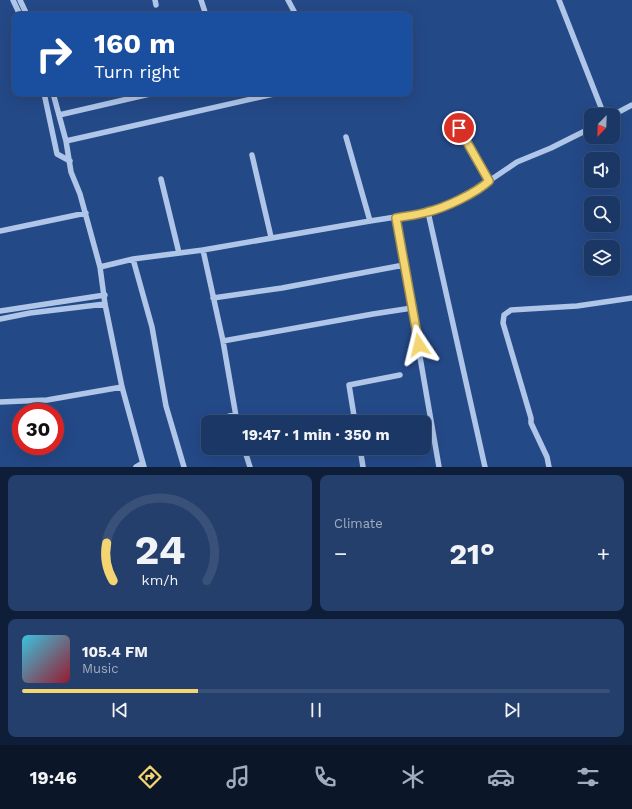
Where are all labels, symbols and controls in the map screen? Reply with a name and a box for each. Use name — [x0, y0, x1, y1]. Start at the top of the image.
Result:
text: 160 m — [94, 27, 176, 60]
icon: right — [28, 28, 80, 80]
text: Turn right — [94, 61, 180, 82]
north arrow — [584, 108, 620, 144]
map controls — [584, 108, 620, 276]
pin — [442, 111, 476, 145]
icon: arrive — [448, 117, 470, 139]
button: sound — [584, 152, 620, 188]
button: search — [584, 196, 620, 232]
button: layers — [584, 240, 620, 276]
position arrow — [398, 324, 440, 366]
speed limit sign: 30 — [12, 403, 64, 455]
text: 19:47 · 1 min · 350 m — [242, 426, 390, 444]
text: Climate — [334, 516, 383, 531]
text: 24 — [134, 525, 186, 574]
text: 21° — [449, 536, 495, 571]
text: − — [334, 541, 347, 566]
text: + — [597, 541, 610, 566]
text: km/h — [142, 572, 178, 588]
text: 105.4 FM — [82, 643, 148, 661]
text: Music — [82, 661, 119, 676]
icon: previous — [109, 699, 131, 721]
icon: pause — [305, 699, 327, 721]
icon: next — [501, 699, 523, 721]
icon: directions — [136, 763, 164, 791]
icon: music — [224, 763, 252, 791]
icon: phone — [311, 763, 339, 791]
icon: climate — [399, 763, 427, 791]
icon: car — [487, 763, 515, 791]
icon: filters — [574, 763, 602, 791]
text: 19:46 — [30, 767, 77, 788]

